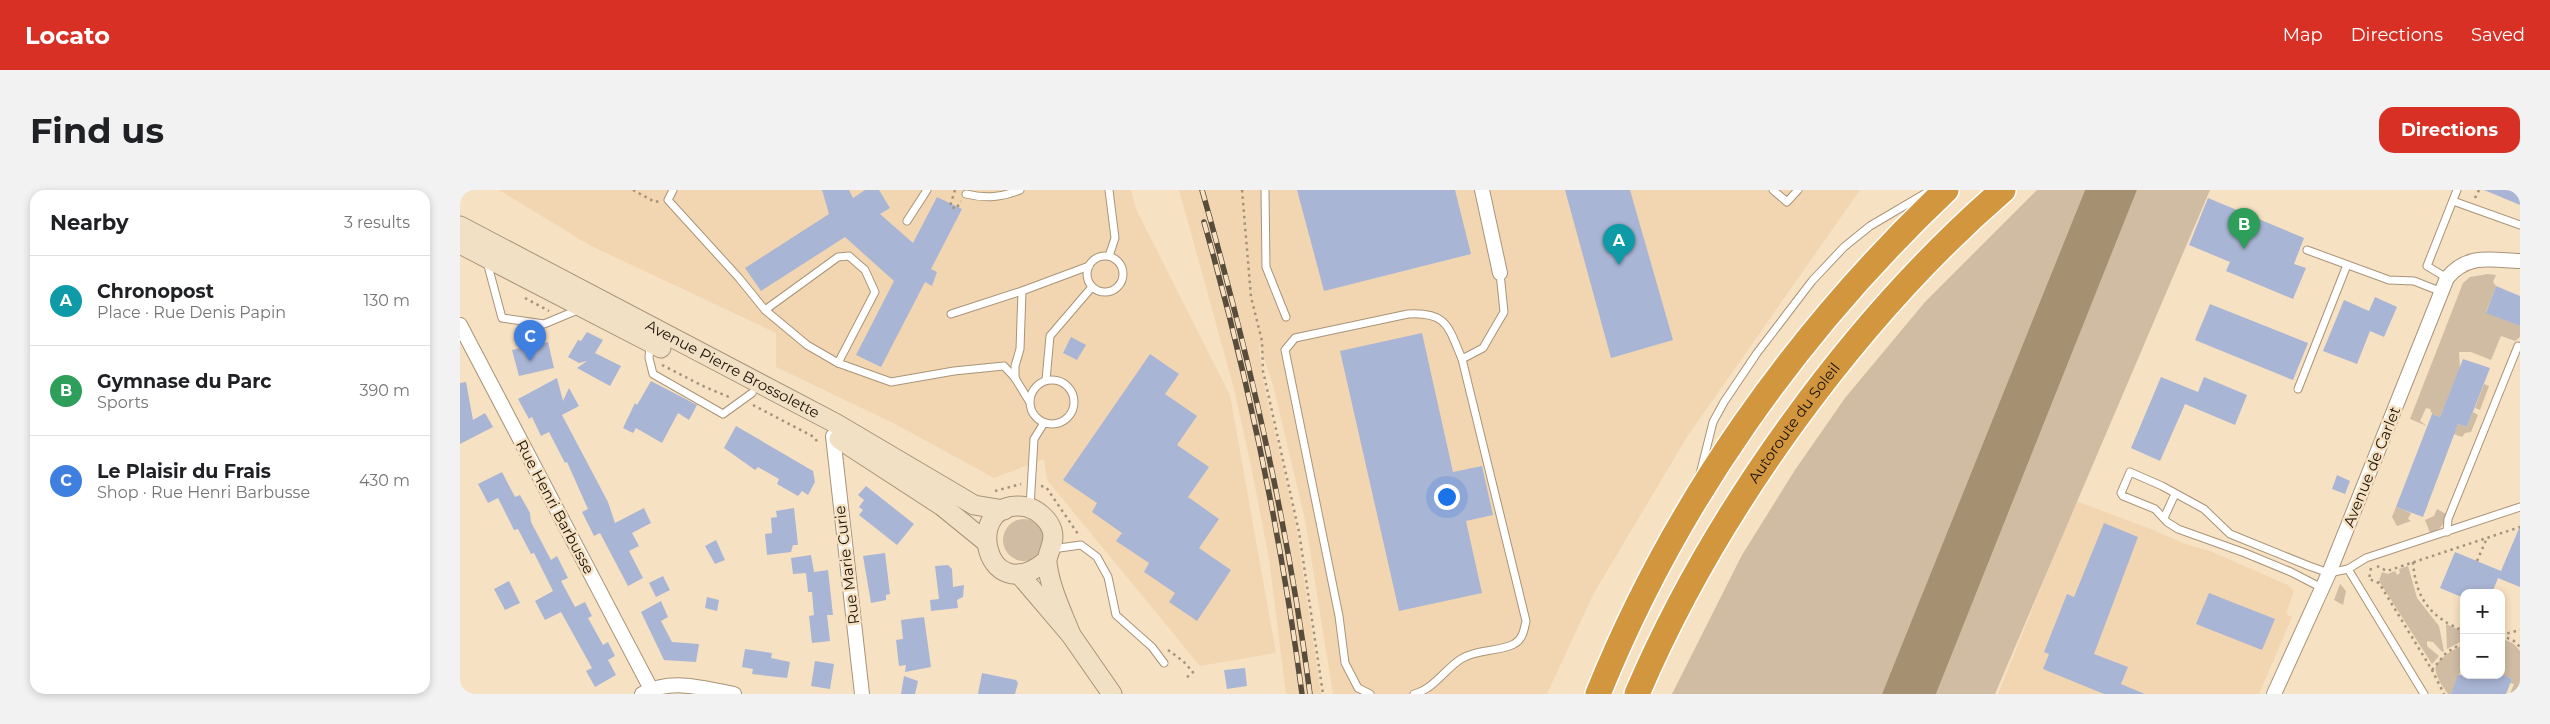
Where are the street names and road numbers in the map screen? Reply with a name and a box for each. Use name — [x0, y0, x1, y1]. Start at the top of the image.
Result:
street label: Avenue Pierre Brossolette — [643, 315, 823, 422]
street label: Autoroute du Soleil — [1744, 359, 1844, 487]
street label: Avenue de Carlet — [2339, 404, 2404, 530]
street label: Rue Henri Barbusse — [512, 436, 599, 577]
street label: Rue Marie Curie — [830, 505, 863, 626]

